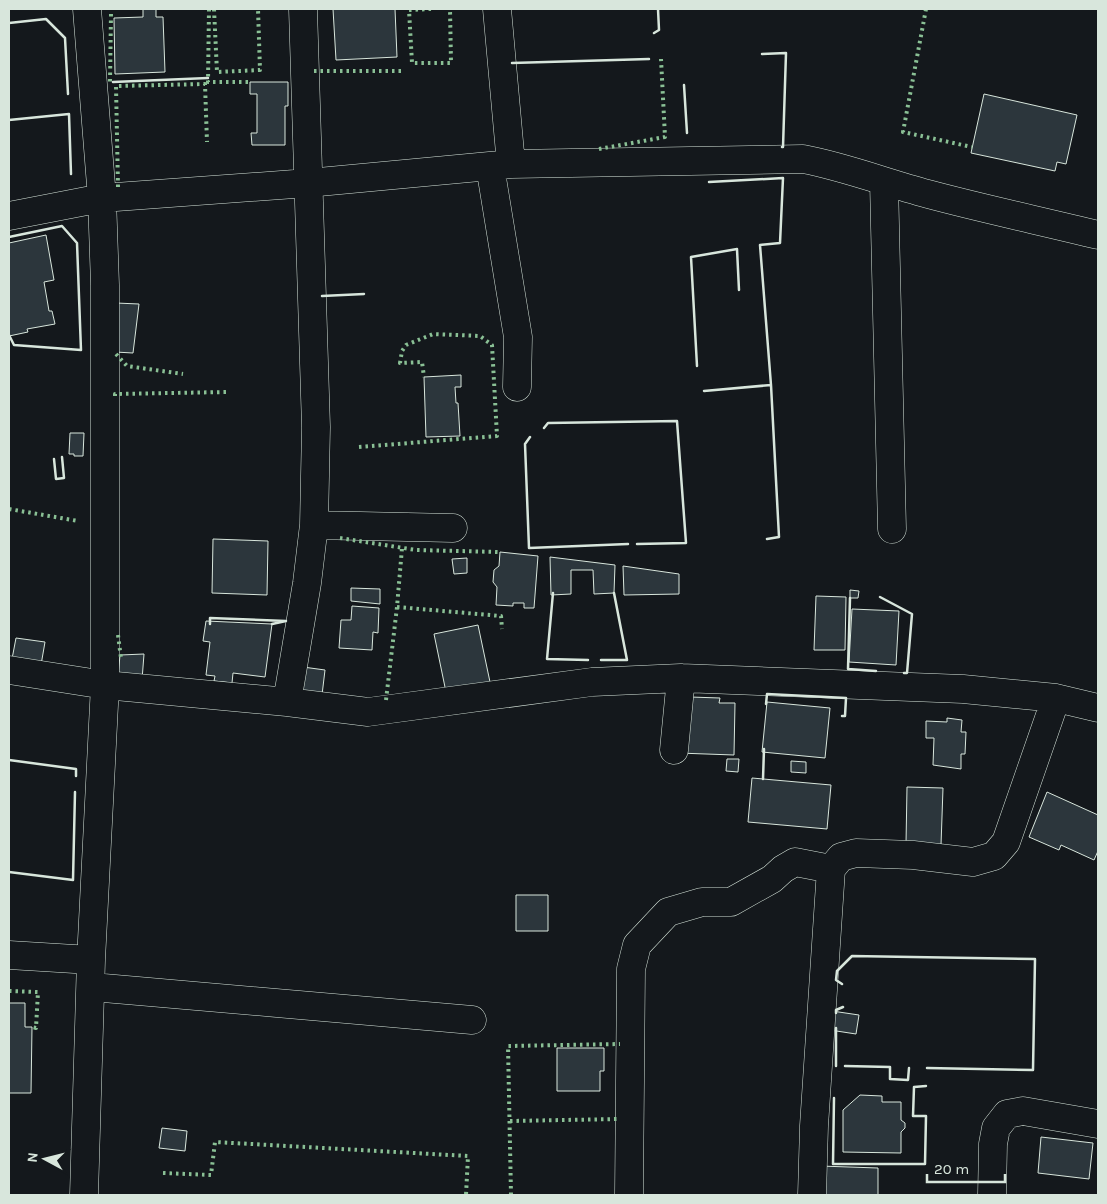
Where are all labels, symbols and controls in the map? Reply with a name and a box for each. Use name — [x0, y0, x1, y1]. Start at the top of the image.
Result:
north arrow — [20, 1134, 70, 1184]
text: N — [24, 1151, 42, 1163]
scale bar — [927, 1152, 1004, 1184]
text: 20 m — [934, 1160, 969, 1178]

